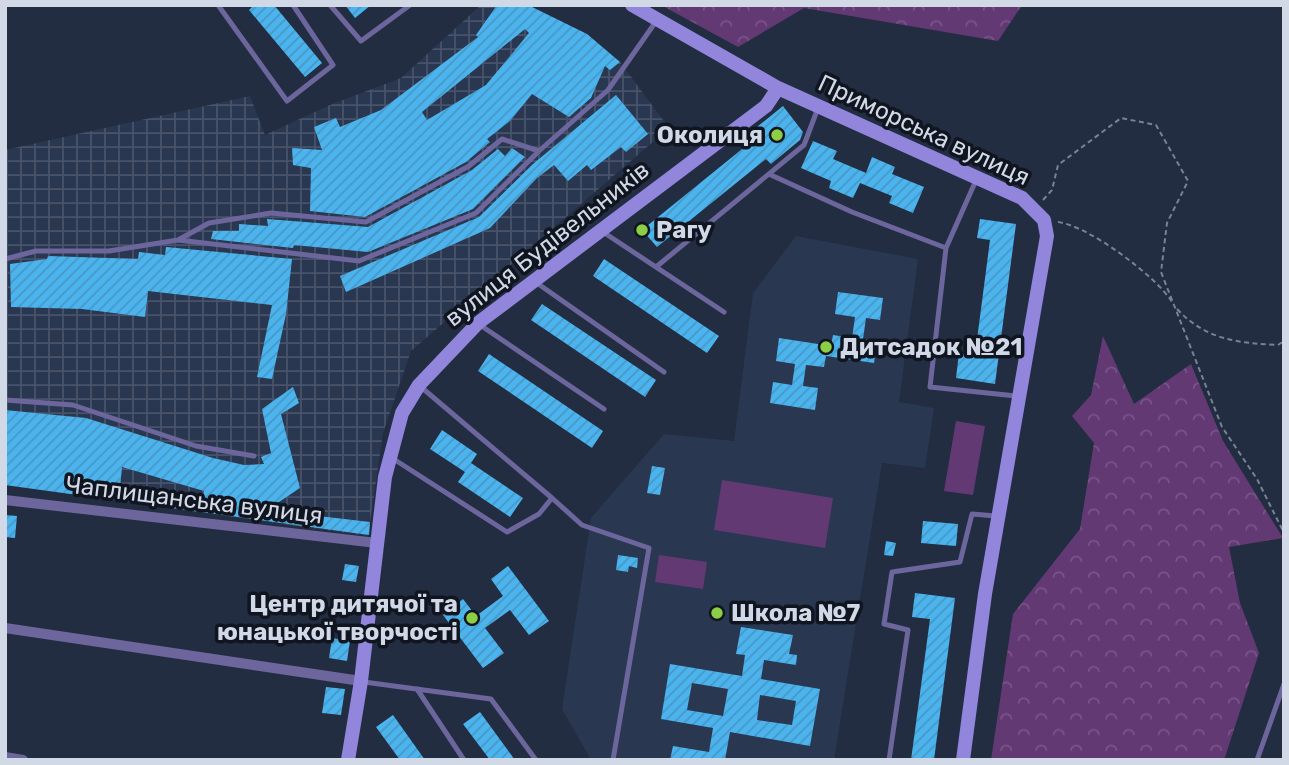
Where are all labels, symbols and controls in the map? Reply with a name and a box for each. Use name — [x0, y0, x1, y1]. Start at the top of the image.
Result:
street label: Приморська вулиця — [814, 69, 1034, 191]
place label: Околиця — [657, 121, 763, 149]
marker: Околиця — [769, 127, 785, 143]
street label: вулиця Будівельників — [439, 156, 655, 332]
place label: Рагу — [656, 216, 712, 244]
marker: Рагу — [634, 222, 650, 238]
place label: Дитсадок №21 — [840, 333, 1022, 361]
marker: Дитсадок №21 — [818, 339, 834, 355]
street label: Чаплищанська вулиця — [64, 470, 324, 530]
place label: Центр дитячої та юнацької творчості — [217, 590, 458, 646]
place label: Школа №7 — [731, 599, 861, 627]
marker: Школа №7 — [709, 605, 725, 621]
marker: Центр дитячої та юнацької творчості — [464, 610, 480, 626]

